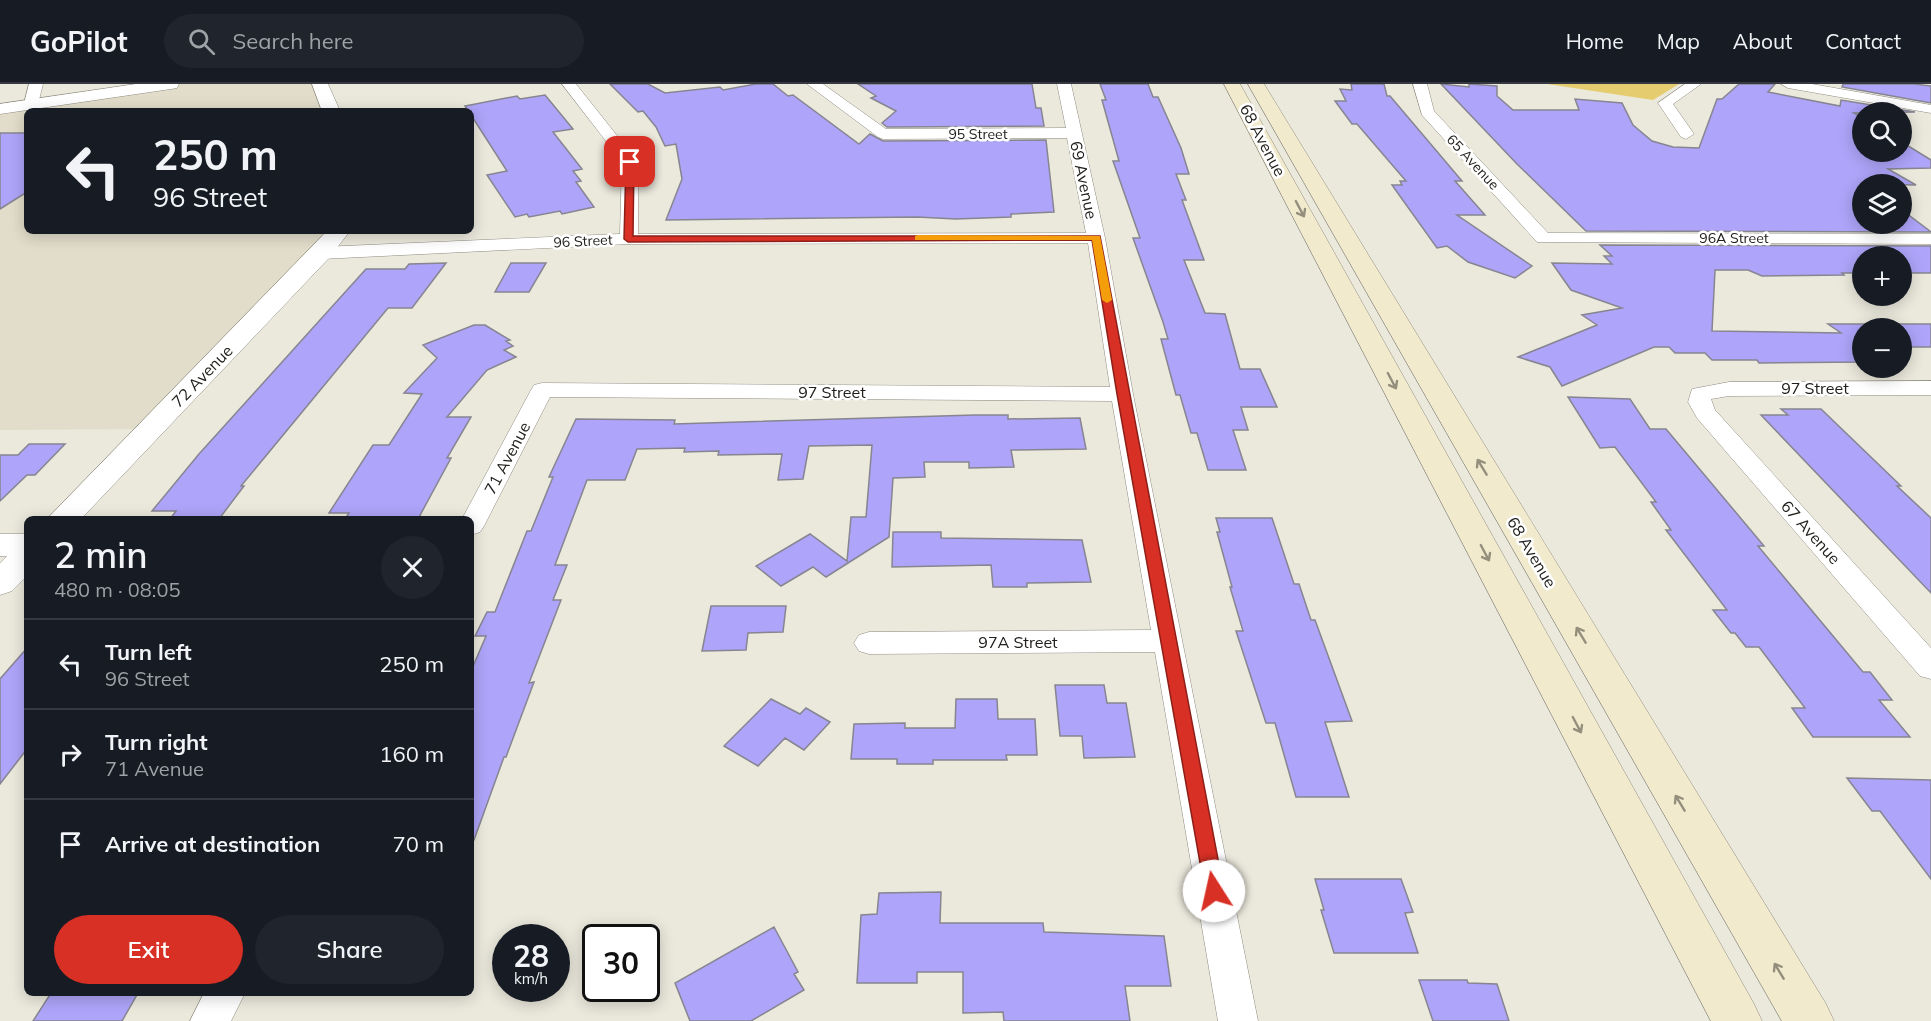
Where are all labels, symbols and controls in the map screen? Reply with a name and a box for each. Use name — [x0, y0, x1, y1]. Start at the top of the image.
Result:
search box — [164, 14, 584, 68]
text: GoPilot — [30, 24, 128, 59]
icon: search — [185, 25, 218, 58]
text: Search here — [233, 27, 354, 55]
text: Home — [1566, 28, 1624, 54]
text: Map — [1657, 28, 1700, 54]
text: About — [1733, 28, 1792, 54]
text: Contact — [1825, 28, 1901, 54]
street label: 68 Avenue — [1236, 100, 1290, 180]
map controls — [1852, 102, 1912, 378]
button: search — [1852, 102, 1912, 162]
street label: 95 Street — [948, 125, 1008, 143]
text: 250 m — [153, 128, 278, 181]
street label: 65 Avenue — [1443, 131, 1503, 193]
icon: left — [54, 132, 132, 210]
pin — [604, 136, 655, 187]
street label: 69 Avenue — [1066, 139, 1102, 221]
icon: arrive — [613, 145, 646, 178]
button: layers — [1852, 174, 1912, 234]
text: 96 Street — [153, 180, 267, 214]
one-way arrow — [1295, 200, 1306, 218]
street label: 96A Street — [1699, 229, 1769, 247]
street label: 96 Street — [553, 230, 613, 252]
button: + — [1852, 246, 1912, 306]
button: − — [1852, 318, 1912, 378]
street label: 72 Avenue — [167, 341, 237, 411]
one-way arrow — [1386, 372, 1398, 389]
street label: 97 Street — [1781, 378, 1849, 398]
street label: 97 Street — [798, 382, 866, 402]
street label: 71 Avenue — [480, 418, 534, 498]
one-way arrow — [1475, 459, 1487, 476]
street label: 67 Avenue — [1777, 496, 1845, 568]
street label: 68 Avenue — [1503, 513, 1561, 591]
text: 2 min — [54, 532, 148, 577]
button: close — [381, 536, 444, 599]
one-way arrow — [1479, 544, 1491, 561]
text: 480 m · 08:05 — [54, 577, 180, 602]
one-way arrow — [1574, 627, 1586, 644]
street label: 97A Street — [978, 632, 1058, 652]
text: Turn left — [105, 638, 192, 666]
icon: left — [54, 648, 87, 681]
text: 250 m — [379, 650, 444, 678]
text: 96 Street — [105, 666, 190, 691]
one-way arrow — [1572, 715, 1583, 733]
text: Turn right — [105, 728, 208, 756]
icon: right — [54, 738, 87, 771]
text: 160 m — [379, 740, 444, 768]
text: 71 Avenue — [105, 756, 204, 781]
one-way arrow — [1674, 795, 1686, 812]
icon: arrive — [54, 828, 87, 861]
text: Arrive at destination — [105, 830, 320, 858]
text: 70 m — [393, 830, 444, 858]
position arrow — [1182, 859, 1246, 923]
button: Exit — [54, 915, 243, 984]
button: Share — [255, 915, 444, 984]
speed limit sign: 30 — [582, 924, 660, 1002]
text: 28 — [513, 937, 549, 975]
one-way arrow — [1773, 963, 1785, 980]
text: km/h — [514, 969, 548, 988]

